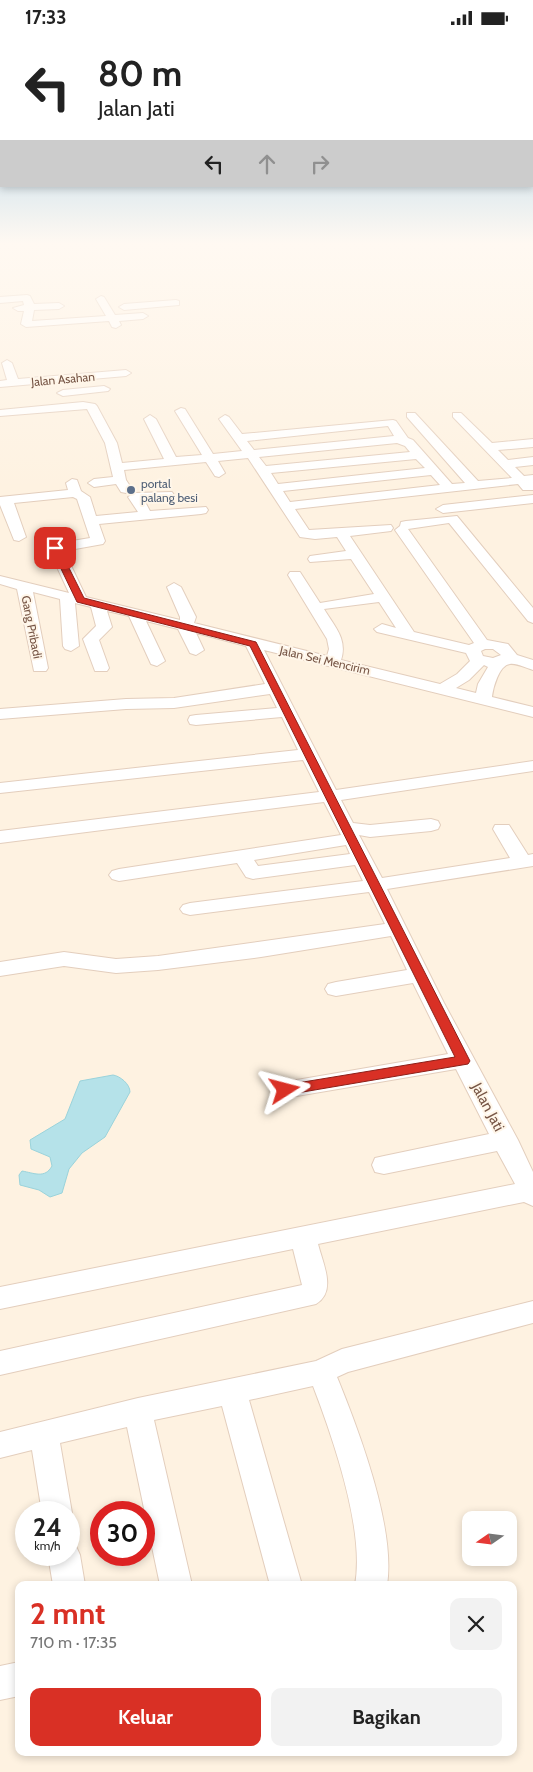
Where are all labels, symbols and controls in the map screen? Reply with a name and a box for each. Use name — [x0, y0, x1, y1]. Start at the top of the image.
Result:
text: 17:33 — [25, 6, 66, 29]
text: 80 m — [98, 52, 182, 95]
icon: left — [15, 55, 80, 120]
text: Jalan Jati — [98, 95, 175, 122]
icon: left — [200, 150, 228, 178]
icon: ahead — [253, 150, 281, 178]
icon: right — [306, 150, 334, 178]
street label: Jalan Asahan — [30, 369, 96, 389]
place label: portal palang besi — [141, 476, 198, 505]
marker: portal palang besi — [125, 484, 137, 496]
pin — [34, 527, 76, 569]
icon: arrive — [41, 534, 69, 562]
street label: Gang Pribadi — [19, 594, 45, 660]
street label: Jalan Sei Mencirim — [277, 642, 372, 678]
position arrow — [258, 1063, 310, 1115]
street label: Jalan Jati — [467, 1079, 508, 1134]
speed limit sign: 30 — [90, 1501, 155, 1566]
north arrow — [462, 1511, 518, 1566]
map controls — [462, 1511, 517, 1566]
text: 24 — [33, 1512, 62, 1542]
text: km/h — [34, 1538, 61, 1553]
text: 2 mnt — [30, 1595, 105, 1632]
button: close — [450, 1598, 502, 1650]
text: 710 m · 17:35 — [30, 1633, 117, 1652]
button: Keluar — [30, 1688, 261, 1746]
button: Bagikan — [271, 1688, 502, 1746]

